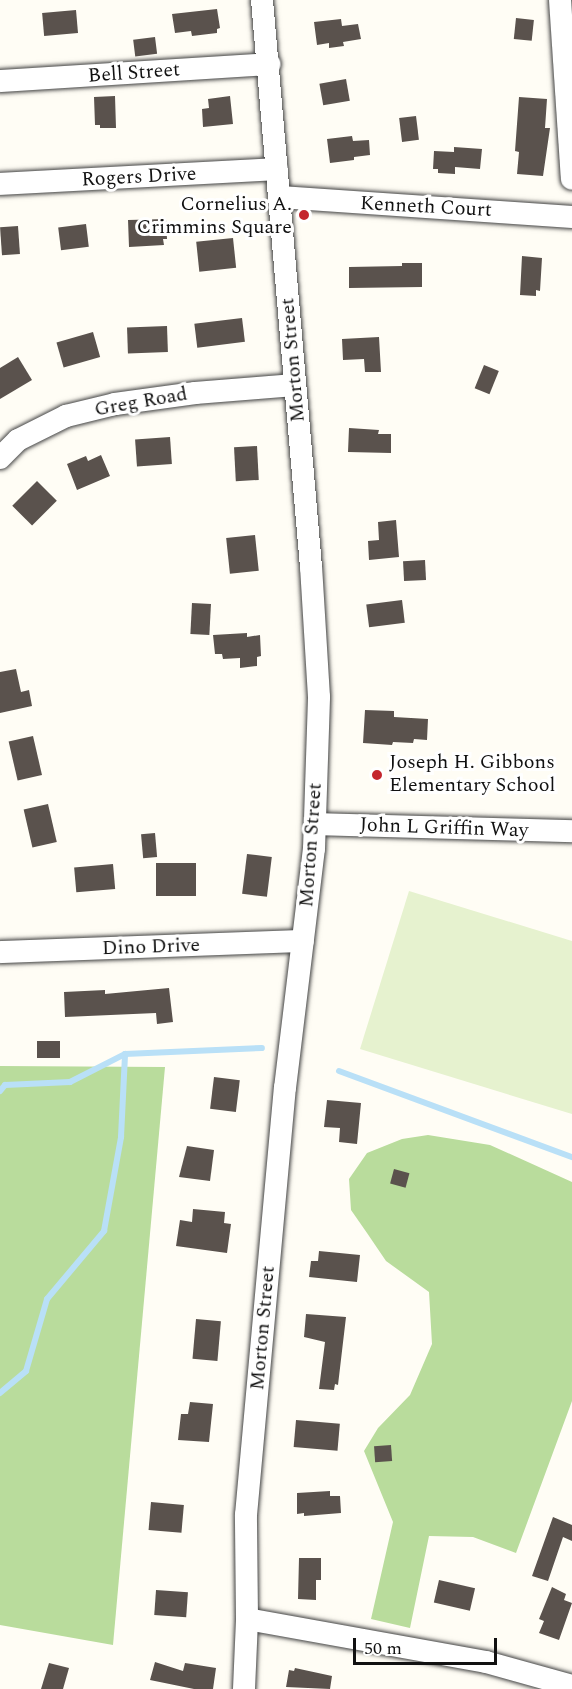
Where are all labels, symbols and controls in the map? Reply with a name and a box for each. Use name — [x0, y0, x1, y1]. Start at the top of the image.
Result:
street label: Bell Street — [87, 58, 181, 88]
street label: Rogers Drive — [81, 162, 197, 192]
place label: Cornelius A. Crimmins Square — [137, 192, 292, 239]
street label: Kenneth Court — [360, 192, 492, 222]
marker: Cornelius A. Crimmins Square — [297, 208, 311, 222]
street label: Morton Street — [276, 297, 310, 423]
street label: Greg Road — [93, 382, 189, 422]
place label: Joseph H. Gibbons Elementary School — [389, 751, 555, 798]
marker: Joseph H. Gibbons Elementary School — [370, 768, 384, 782]
street label: Morton Street — [295, 782, 327, 908]
street label: John L Griffin Way — [359, 813, 529, 843]
street label: Dino Drive — [102, 933, 200, 961]
street label: Morton Street — [246, 1265, 280, 1391]
scale bar — [356, 1626, 500, 1664]
text: 50 m — [364, 1635, 402, 1662]

